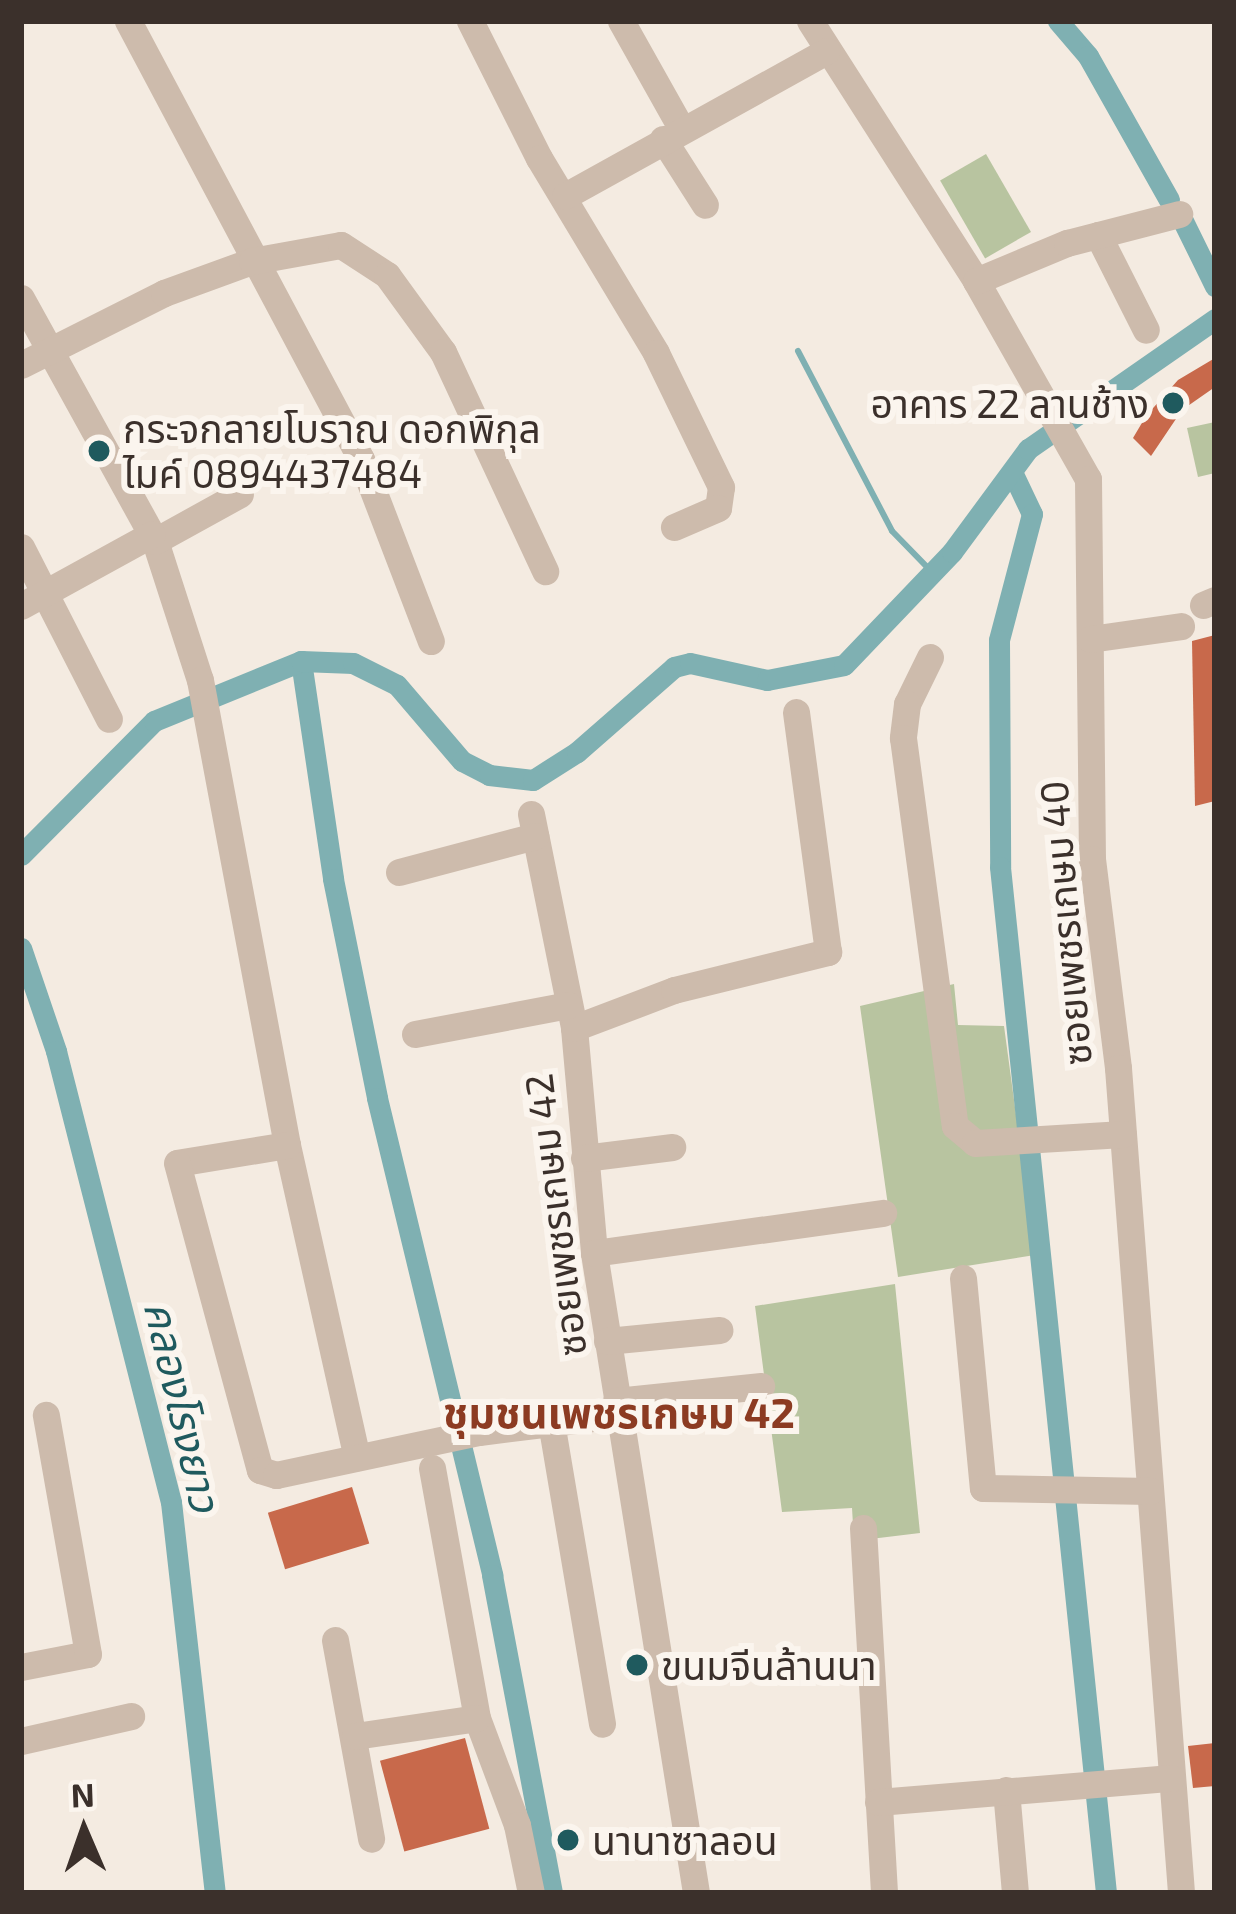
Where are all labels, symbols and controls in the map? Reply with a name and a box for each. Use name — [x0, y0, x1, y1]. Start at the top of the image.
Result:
place label: อาคาร 22 ลานช้าง — [871, 380, 1149, 426]
marker: อาคาร 22 ลานช้าง — [1160, 390, 1186, 416]
place label: กระจกลายโบราณ ดอกพิกุล ไมค์ 0894437484 — [123, 406, 541, 497]
marker: กระจกลายโบราณ ดอกพิกุล ไมค์ 0894437484 — [86, 438, 112, 464]
street label: ซอยเพชรเกษม 40 — [1029, 779, 1101, 1067]
street label: ซอยเพชรเกษม 42 — [514, 1071, 596, 1359]
water label: คลองโรงยาว — [135, 1296, 233, 1516]
district label: ชุมชนเพชรเกษม 42 — [443, 1386, 795, 1436]
place label: ขนมจีนล้านนา — [661, 1642, 877, 1688]
marker: ขนมจีนล้านนา — [624, 1652, 650, 1678]
north arrow — [24, 1770, 144, 1890]
text: N — [70, 1774, 95, 1814]
place label: นานาซาลอน — [592, 1817, 778, 1863]
marker: นานาซาลอน — [555, 1827, 581, 1853]

